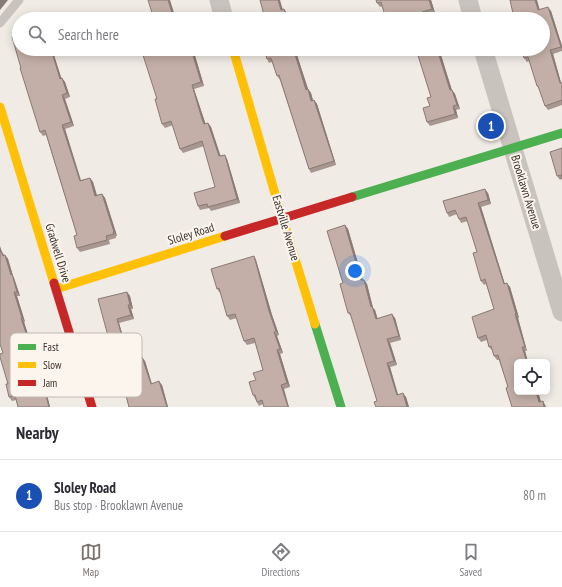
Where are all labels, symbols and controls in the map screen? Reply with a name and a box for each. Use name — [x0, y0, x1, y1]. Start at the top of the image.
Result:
search box — [12, 12, 550, 56]
icon: search — [26, 23, 48, 45]
text: Search here — [58, 25, 119, 44]
pin: 1 — [478, 111, 504, 141]
street label: Brooklawn Avenue — [508, 153, 545, 231]
street label: Eastville Avenue — [269, 193, 304, 262]
street label: Sloley Road — [166, 219, 216, 248]
street label: Gradwell Drive — [42, 221, 75, 284]
your location — [345, 261, 365, 281]
legend — [10, 333, 142, 397]
text: Fast — [43, 340, 59, 354]
text: Slow — [43, 358, 62, 372]
map controls — [514, 359, 550, 395]
button: locate — [514, 359, 550, 395]
text: Jam — [42, 376, 57, 390]
text: Nearby — [16, 422, 59, 444]
text: Sloley Road — [54, 478, 116, 497]
text: 1 — [26, 487, 32, 504]
text: 80 m — [523, 487, 546, 504]
text: Bus stop · Brooklawn Avenue — [54, 497, 183, 514]
tab: Map — [80, 541, 102, 579]
tab: Directions — [262, 541, 300, 579]
tab: Saved — [459, 541, 482, 579]

